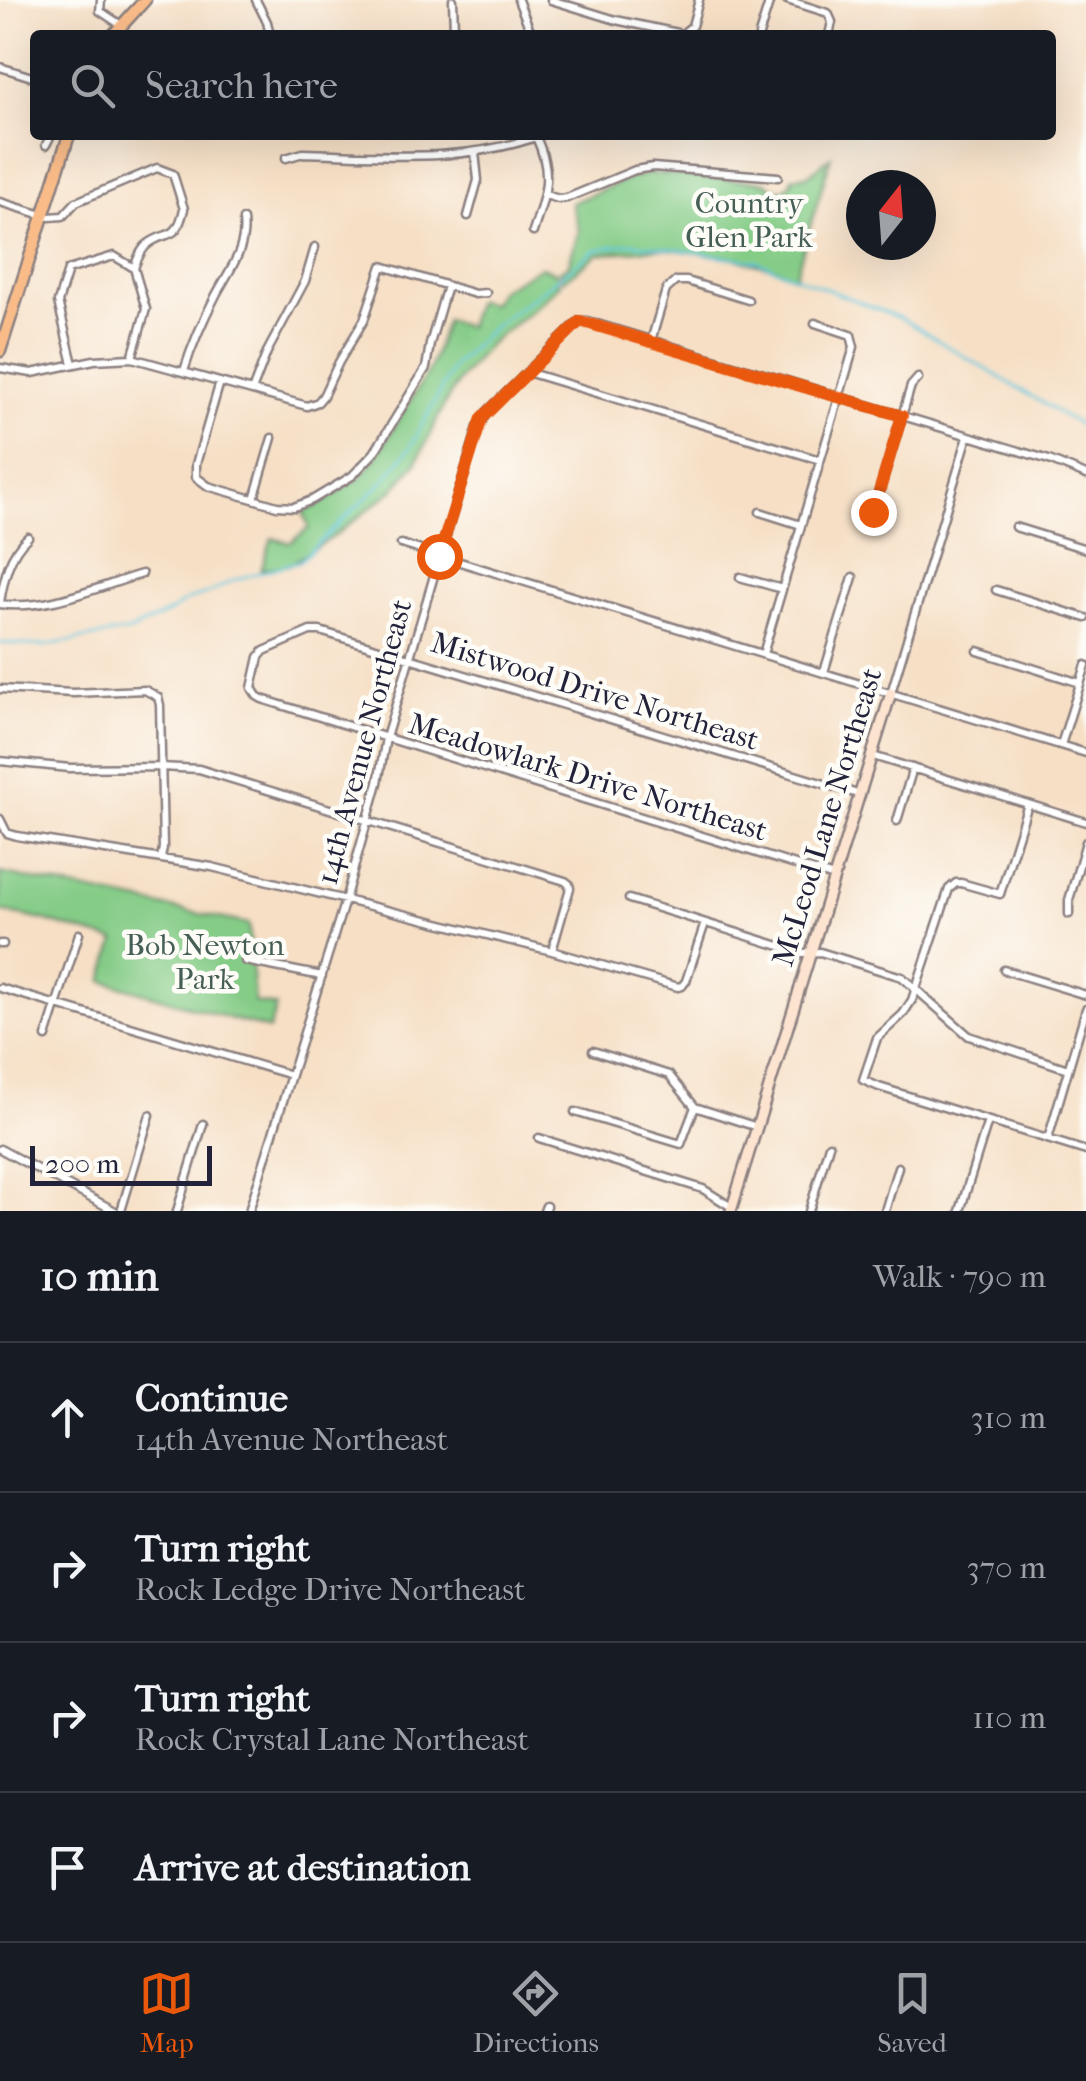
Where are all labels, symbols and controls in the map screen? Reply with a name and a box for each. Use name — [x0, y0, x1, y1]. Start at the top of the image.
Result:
search box — [30, 30, 1056, 140]
icon: search — [65, 58, 120, 113]
text: Search here — [145, 63, 338, 108]
north arrow — [846, 170, 936, 260]
park label: Country Glen Park — [685, 186, 813, 255]
route end — [851, 490, 897, 536]
route start — [417, 534, 463, 580]
street label: 14th Avenue Northeast — [310, 595, 419, 889]
street label: Mistwood Drive Northeast — [427, 625, 763, 758]
street label: McLeod Lane Northeast — [765, 664, 890, 970]
street label: Meadowlark Drive Northeast — [404, 706, 772, 849]
park label: Bob Newton Park — [125, 928, 285, 997]
scale bar — [30, 1141, 212, 1186]
text: 200 m — [45, 1147, 120, 1180]
text: 10 min — [40, 1252, 159, 1301]
text: Walk · 790 m — [873, 1258, 1046, 1295]
text: Continue — [135, 1376, 288, 1421]
icon: ahead — [40, 1390, 95, 1445]
text: 310 m — [971, 1399, 1046, 1436]
text: 14th Avenue Northeast — [135, 1421, 448, 1458]
text: Turn right — [135, 1526, 310, 1571]
icon: right — [40, 1540, 95, 1595]
text: 370 m — [966, 1549, 1046, 1586]
text: Rock Ledge Drive Northeast — [135, 1571, 525, 1608]
text: Turn right — [135, 1676, 310, 1721]
icon: right — [40, 1690, 95, 1745]
text: 110 m — [972, 1699, 1046, 1736]
text: Rock Crystal Lane Northeast — [135, 1721, 529, 1758]
icon: arrive — [40, 1840, 95, 1895]
text: Arrive at destination — [135, 1845, 471, 1890]
tab: Map — [139, 1966, 194, 2059]
tab: Directions — [473, 1966, 599, 2059]
tab: Saved — [877, 1966, 947, 2059]

